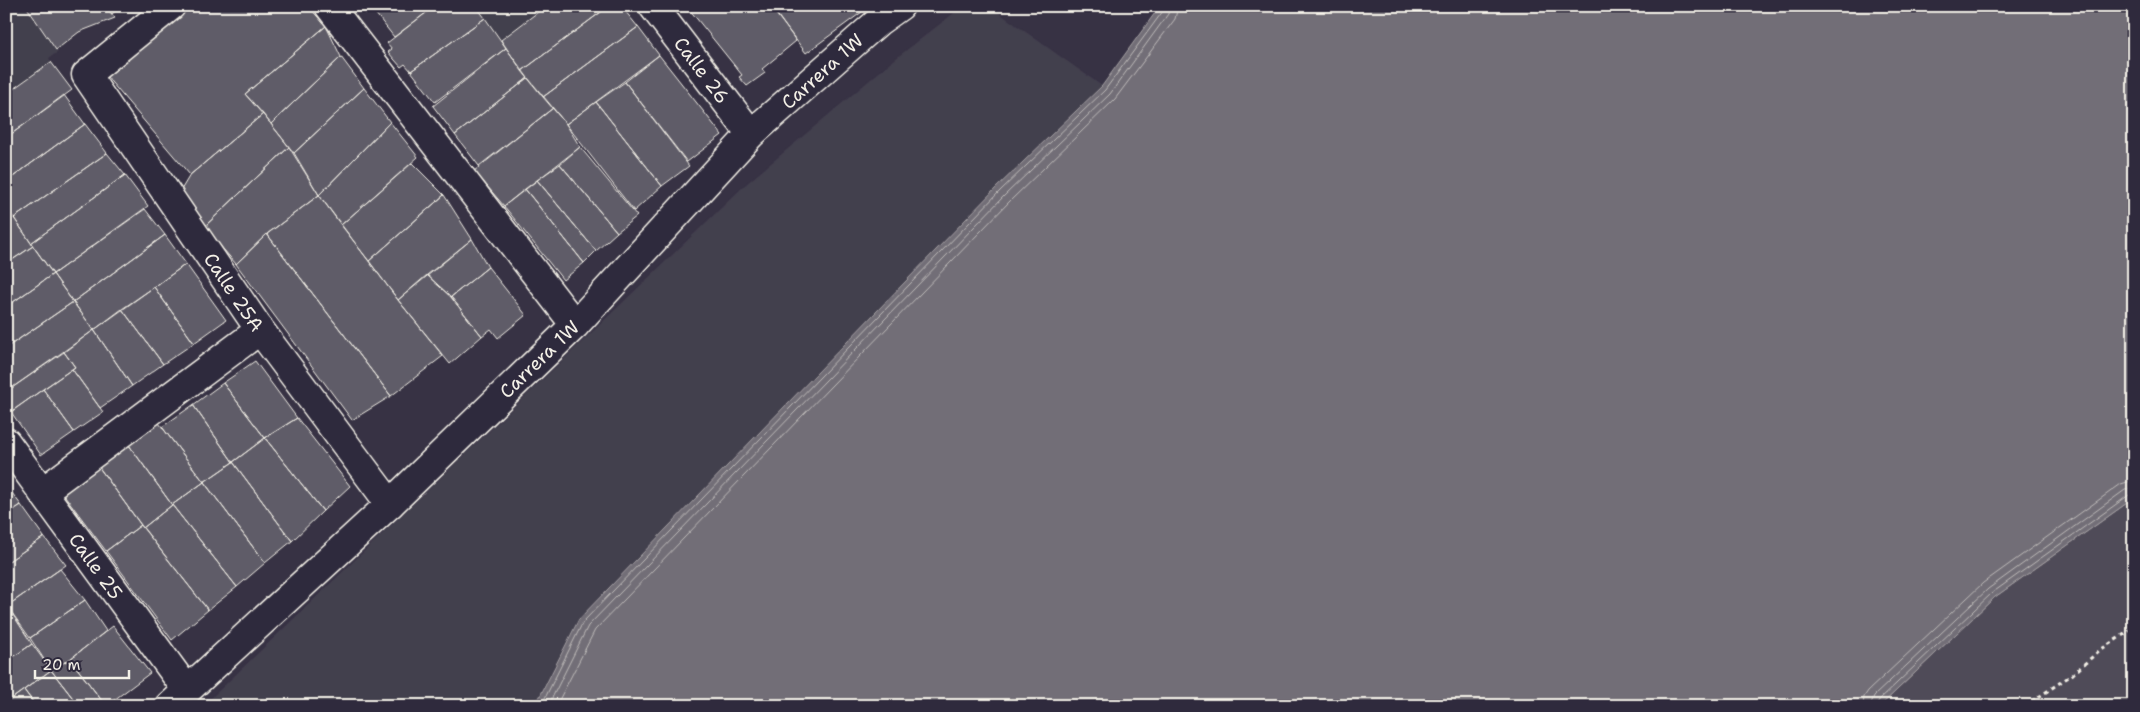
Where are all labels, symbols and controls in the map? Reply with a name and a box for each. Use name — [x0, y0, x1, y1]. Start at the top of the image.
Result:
street label: Carrera 1W — [776, 28, 869, 115]
street label: Calle 26 — [668, 32, 735, 109]
street label: Calle 25A — [198, 248, 269, 337]
street label: Carrera 1W — [494, 315, 585, 404]
street label: Calle 25 — [63, 528, 128, 604]
scale bar — [35, 647, 129, 679]
text: 20 m — [42, 655, 81, 675]

